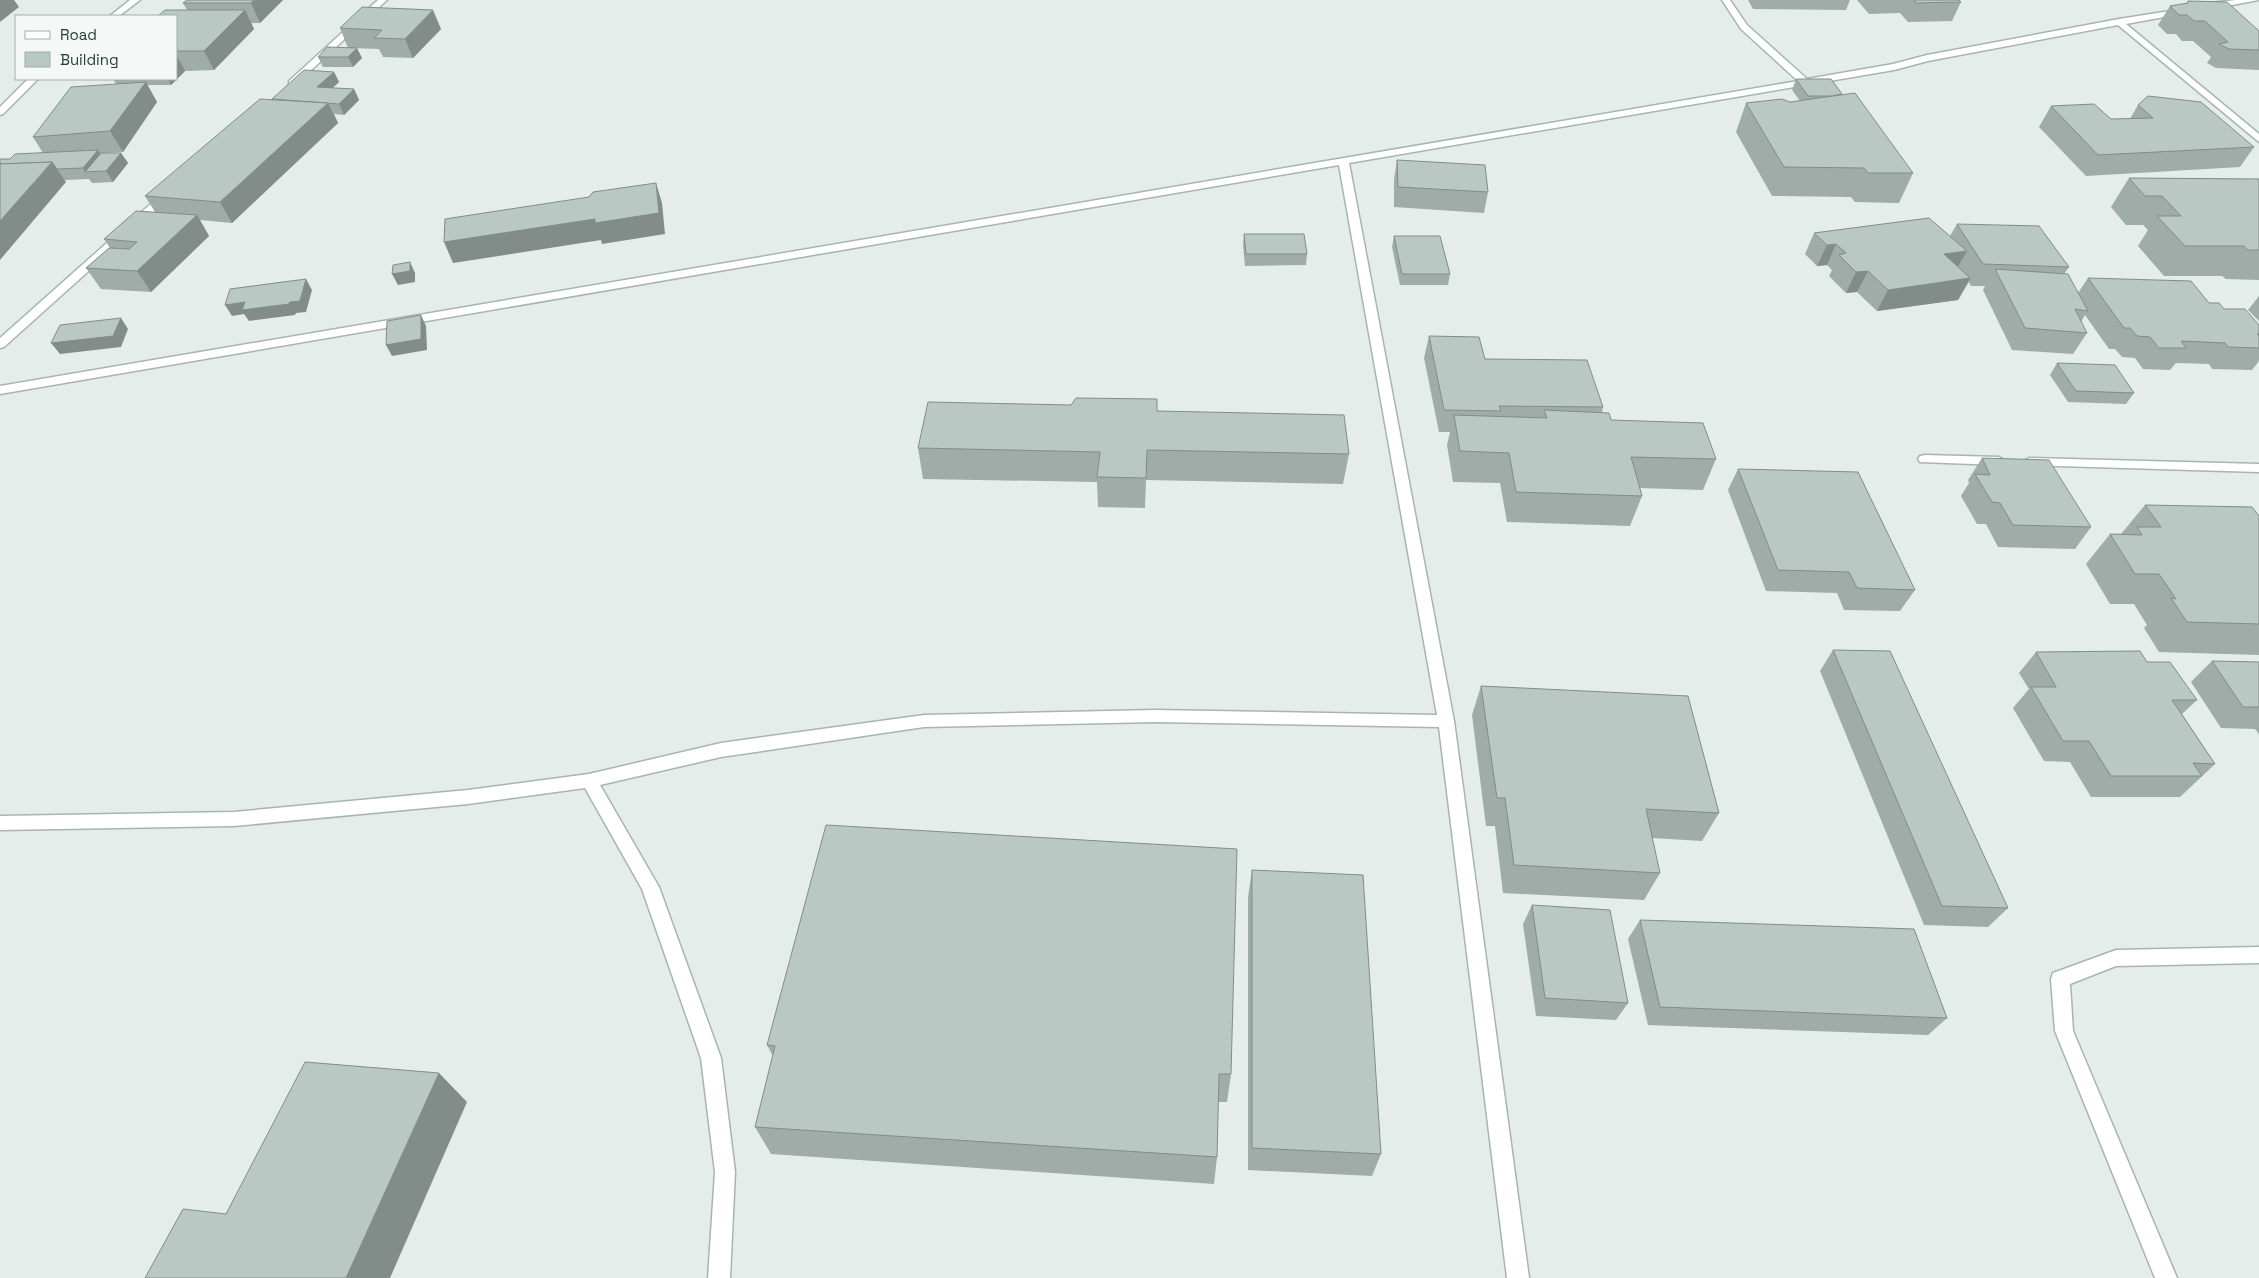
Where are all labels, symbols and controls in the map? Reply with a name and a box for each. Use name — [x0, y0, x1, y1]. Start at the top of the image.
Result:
legend — [15, 15, 178, 80]
text: Road — [60, 25, 97, 44]
text: Building — [60, 50, 119, 69]

